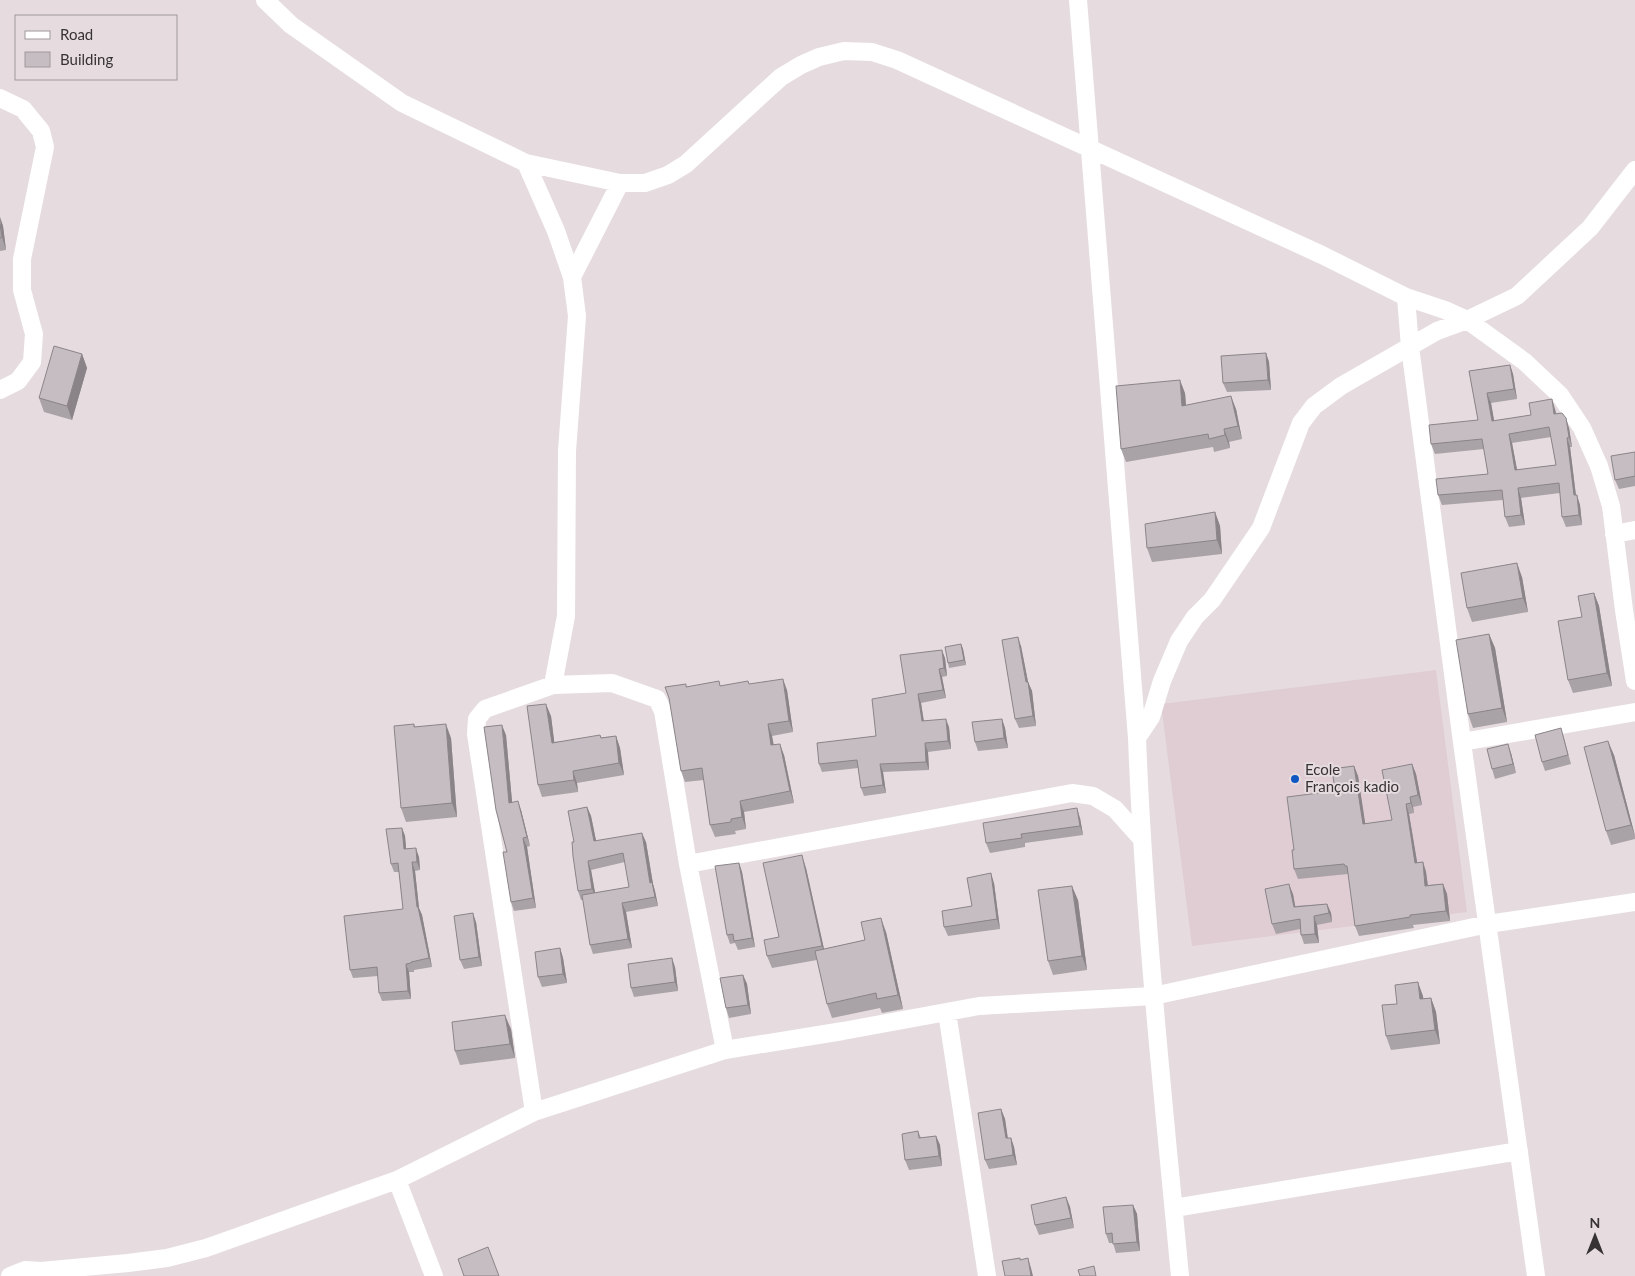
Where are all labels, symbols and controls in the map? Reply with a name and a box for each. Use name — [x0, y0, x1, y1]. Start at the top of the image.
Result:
legend — [15, 15, 178, 80]
text: Road — [60, 25, 93, 43]
text: Building — [60, 50, 113, 68]
place label: Ecole François kadio — [1305, 760, 1399, 795]
marker: Ecole François kadio — [1289, 773, 1301, 785]
north arrow — [1570, 1211, 1620, 1261]
text: N — [1590, 1214, 1600, 1231]

